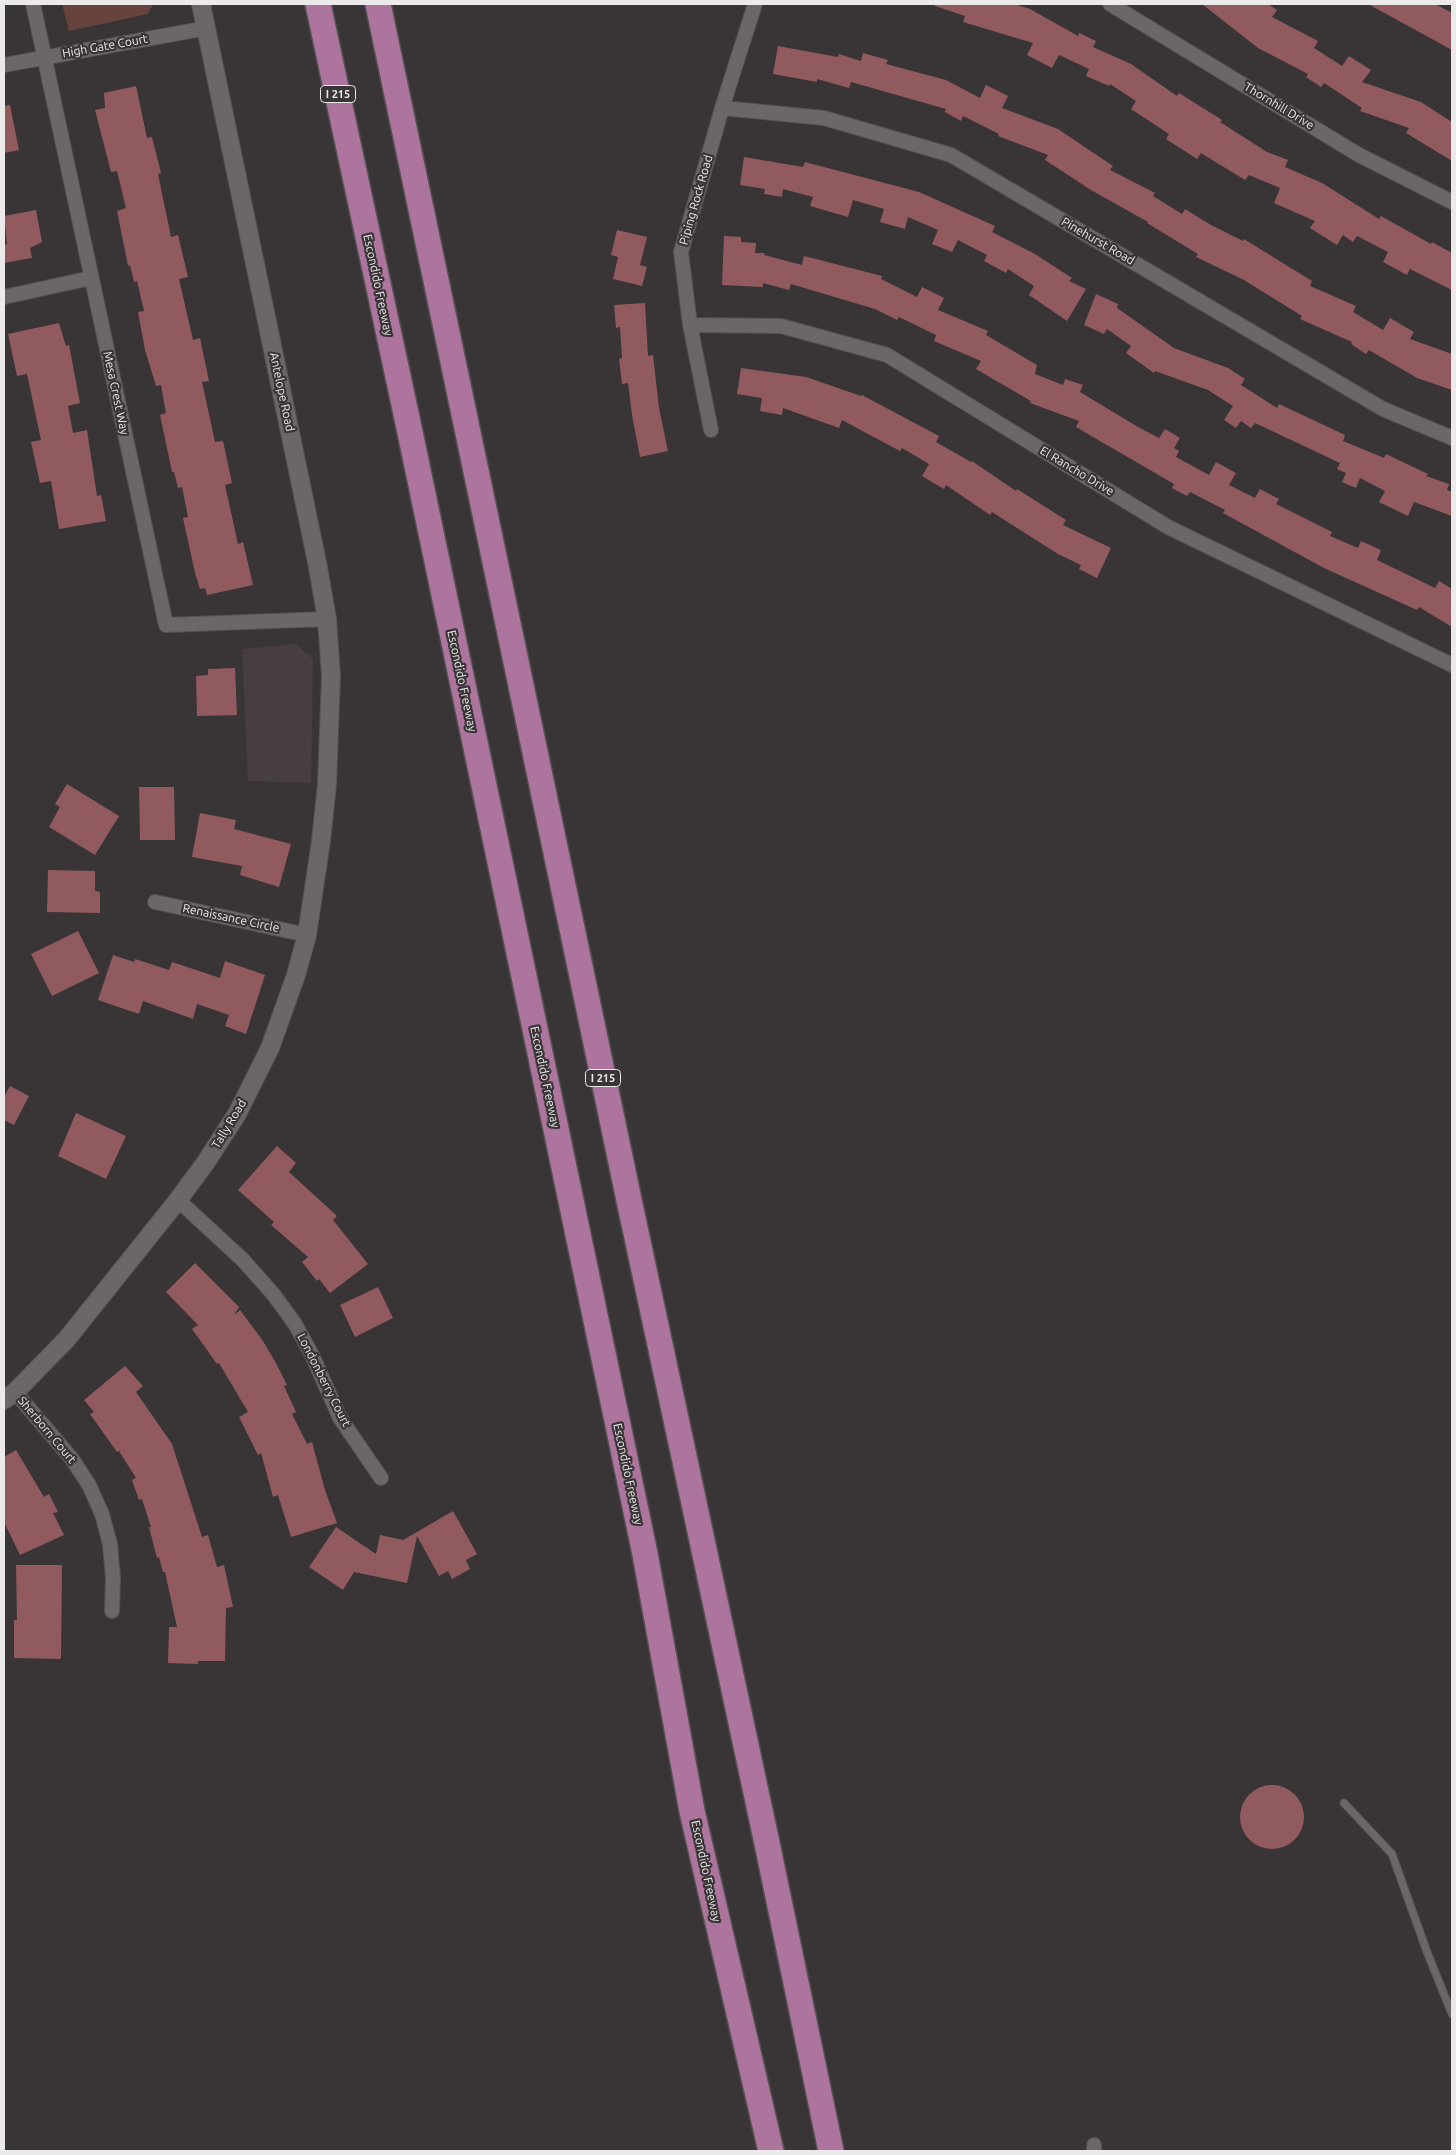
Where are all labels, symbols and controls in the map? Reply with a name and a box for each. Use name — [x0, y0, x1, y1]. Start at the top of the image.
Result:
street label: High Gate Court — [61, 31, 149, 61]
street label: Thornhill Drive — [1241, 79, 1317, 133]
road number: I 215 — [320, 86, 356, 102]
street label: Piping Rock Road — [676, 153, 716, 247]
street label: Pinehurst Road — [1059, 214, 1137, 268]
street label: Escondido Freeway — [360, 233, 396, 337]
street label: Mesa Crest Way — [100, 350, 132, 436]
street label: Antelope Road — [267, 351, 297, 433]
street label: El Rancho Drive — [1037, 443, 1117, 499]
street label: Escondido Freeway — [444, 629, 480, 733]
street label: Renaissance Circle — [181, 901, 281, 935]
street label: Escondido Freeway — [527, 1025, 563, 1129]
road number: I 215 — [586, 1070, 620, 1086]
street label: Tally Road — [209, 1097, 249, 1151]
street label: Londonberry Court — [294, 1331, 354, 1429]
street label: Sherborn Court — [15, 1394, 79, 1466]
street label: Escondido Freeway — [610, 1422, 646, 1526]
street label: Escondido Freeway — [688, 1819, 724, 1923]

